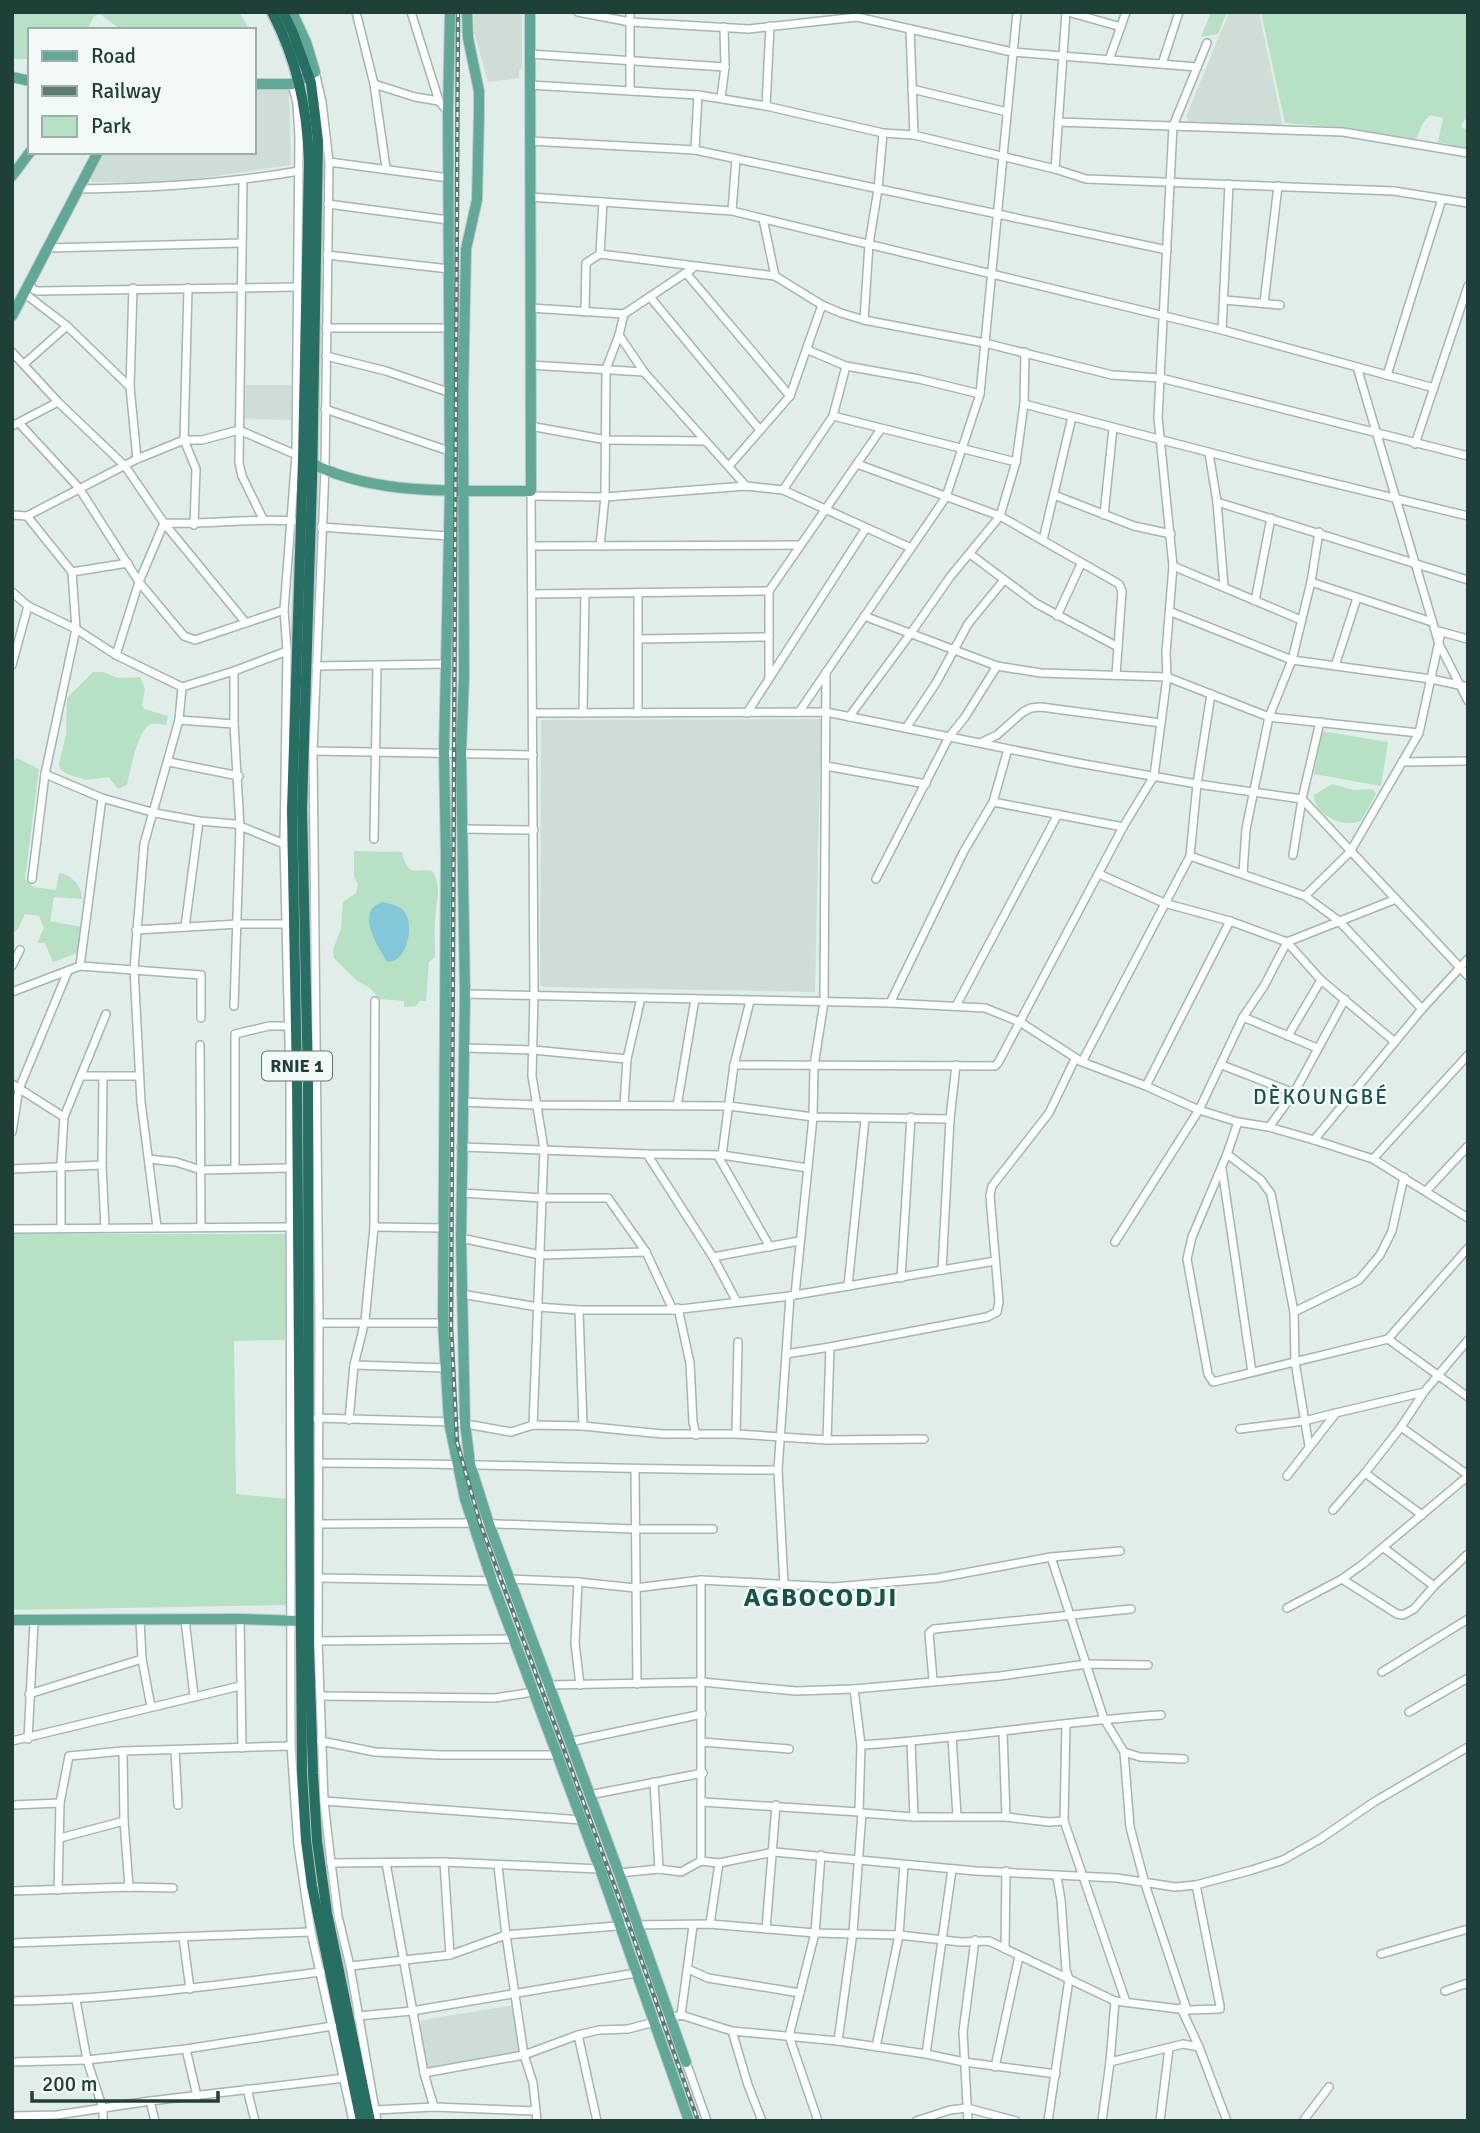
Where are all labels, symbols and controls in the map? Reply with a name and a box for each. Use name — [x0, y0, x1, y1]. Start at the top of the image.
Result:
legend — [28, 28, 256, 154]
text: Road — [91, 43, 136, 69]
text: Railway — [91, 78, 161, 104]
text: Park — [91, 113, 132, 139]
road number: RNIE 1 — [262, 1051, 332, 1080]
district label: DÈKOUNGBÉ — [1253, 1084, 1389, 1110]
district label: AGBOCODJI — [744, 1582, 898, 1614]
scale bar — [32, 2060, 217, 2104]
text: 200 m — [42, 2071, 97, 2097]

